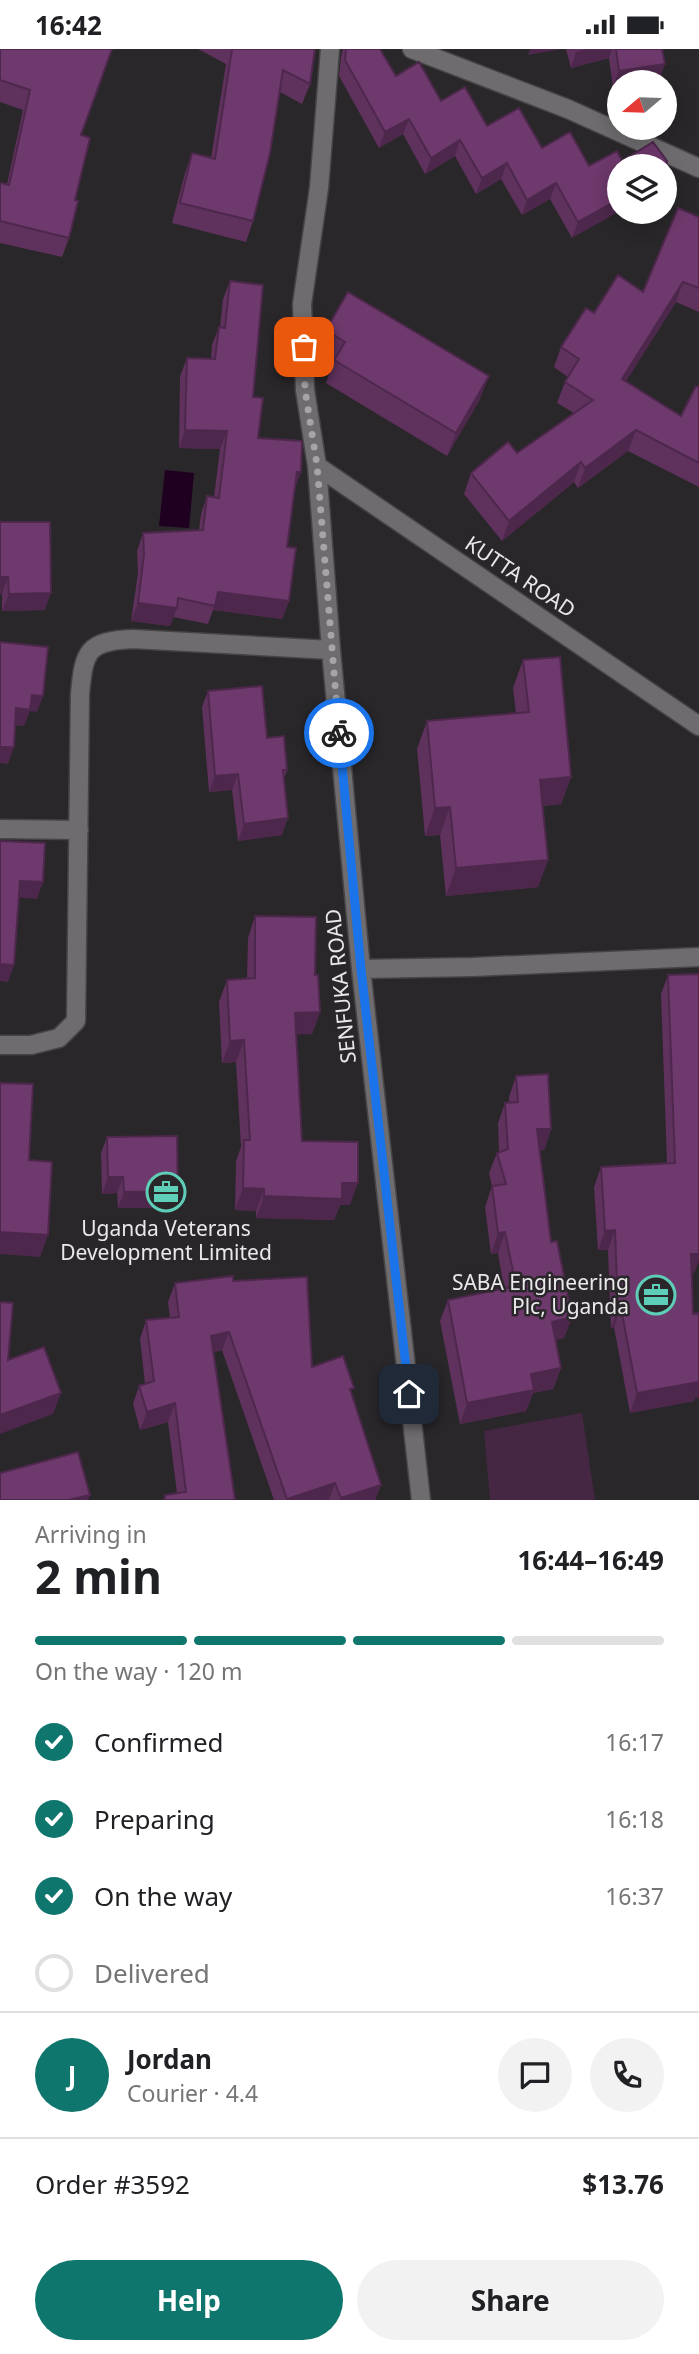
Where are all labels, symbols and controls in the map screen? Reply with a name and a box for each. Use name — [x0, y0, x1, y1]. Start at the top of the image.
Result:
text: 16:42 — [35, 7, 102, 43]
north arrow — [607, 70, 677, 140]
map controls — [607, 70, 677, 224]
button: layers — [607, 154, 677, 224]
pin — [274, 317, 334, 377]
icon: bag — [285, 328, 323, 366]
street label: KUTTA ROAD — [460, 529, 581, 623]
courier — [304, 698, 374, 768]
icon: bike — [320, 714, 358, 752]
street label: SENFUKA ROAD — [318, 908, 362, 1065]
office icon: Uganda Veterans Development Limited — [145, 1171, 187, 1213]
place label: Uganda Veterans Development Limited — [60, 1214, 272, 1266]
place label: SABA Engineering Plc, Uganda — [452, 1268, 629, 1320]
office icon: SABA Engineering Plc, Uganda — [635, 1274, 677, 1316]
pin — [379, 1364, 439, 1424]
icon: home — [390, 1375, 428, 1413]
text: Arriving in — [35, 1518, 147, 1550]
text: 16:44–16:49 — [517, 1542, 664, 1578]
text: 2 min — [35, 1545, 162, 1607]
text: On the way · 120 m — [35, 1655, 242, 1687]
icon: check — [35, 1723, 73, 1761]
text: Confirmed — [94, 1724, 224, 1760]
text: 16:17 — [605, 1726, 664, 1758]
icon: check — [35, 1800, 73, 1838]
text: Preparing — [94, 1801, 215, 1837]
text: 16:18 — [605, 1803, 664, 1835]
icon: check — [35, 1877, 73, 1915]
text: On the way — [94, 1878, 232, 1914]
text: 16:37 — [605, 1880, 664, 1912]
text: Delivered — [94, 1955, 210, 1991]
button: chat — [498, 2038, 572, 2112]
button: phone — [590, 2038, 664, 2112]
text: Jordan — [127, 2041, 212, 2077]
text: J — [68, 2057, 76, 2093]
text: Courier · 4.4 — [127, 2077, 258, 2109]
text: Order #3592 — [35, 2166, 190, 2202]
text: $13.76 — [582, 2166, 664, 2202]
button: Help — [35, 2260, 343, 2340]
button: Share — [357, 2260, 664, 2340]

